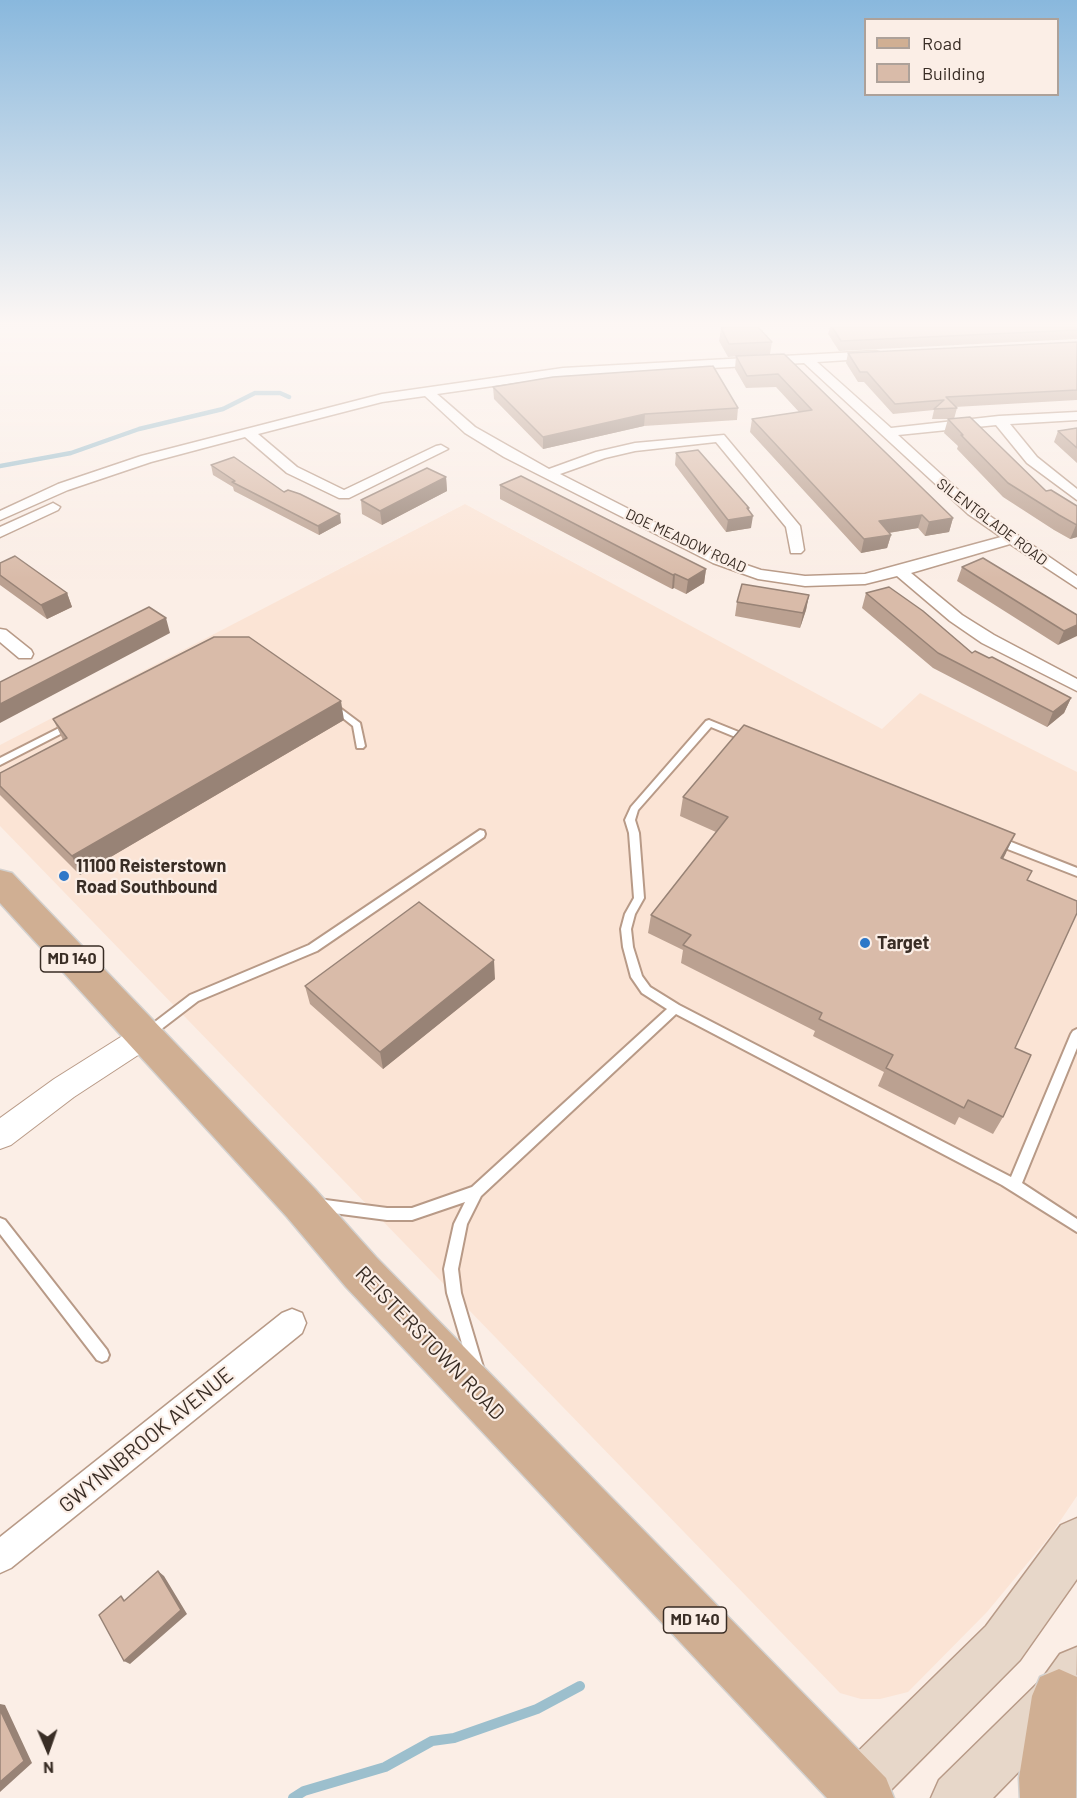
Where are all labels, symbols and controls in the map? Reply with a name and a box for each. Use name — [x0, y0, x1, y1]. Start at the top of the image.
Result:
legend — [864, 18, 1059, 96]
text: Road — [922, 32, 962, 54]
text: Building — [922, 62, 985, 84]
street label: SILENTGLADE ROAD — [933, 475, 1051, 569]
street label: DOE MEADOW ROAD — [623, 505, 749, 577]
place label: 11100 Reisterstown Road Southbound — [76, 855, 226, 898]
marker: 11100 Reisterstown Road Southbound — [57, 869, 71, 883]
place label: Target — [877, 932, 929, 954]
marker: Target — [858, 936, 872, 950]
road number: MD 140 — [40, 946, 104, 972]
street label: REISTERSTOWN ROAD — [350, 1261, 510, 1425]
street label: GWYNNBROOK AVENUE — [54, 1362, 238, 1518]
road number: MD 140 — [664, 1607, 726, 1633]
north arrow — [18, 1720, 78, 1780]
text: N — [43, 1759, 54, 1778]

